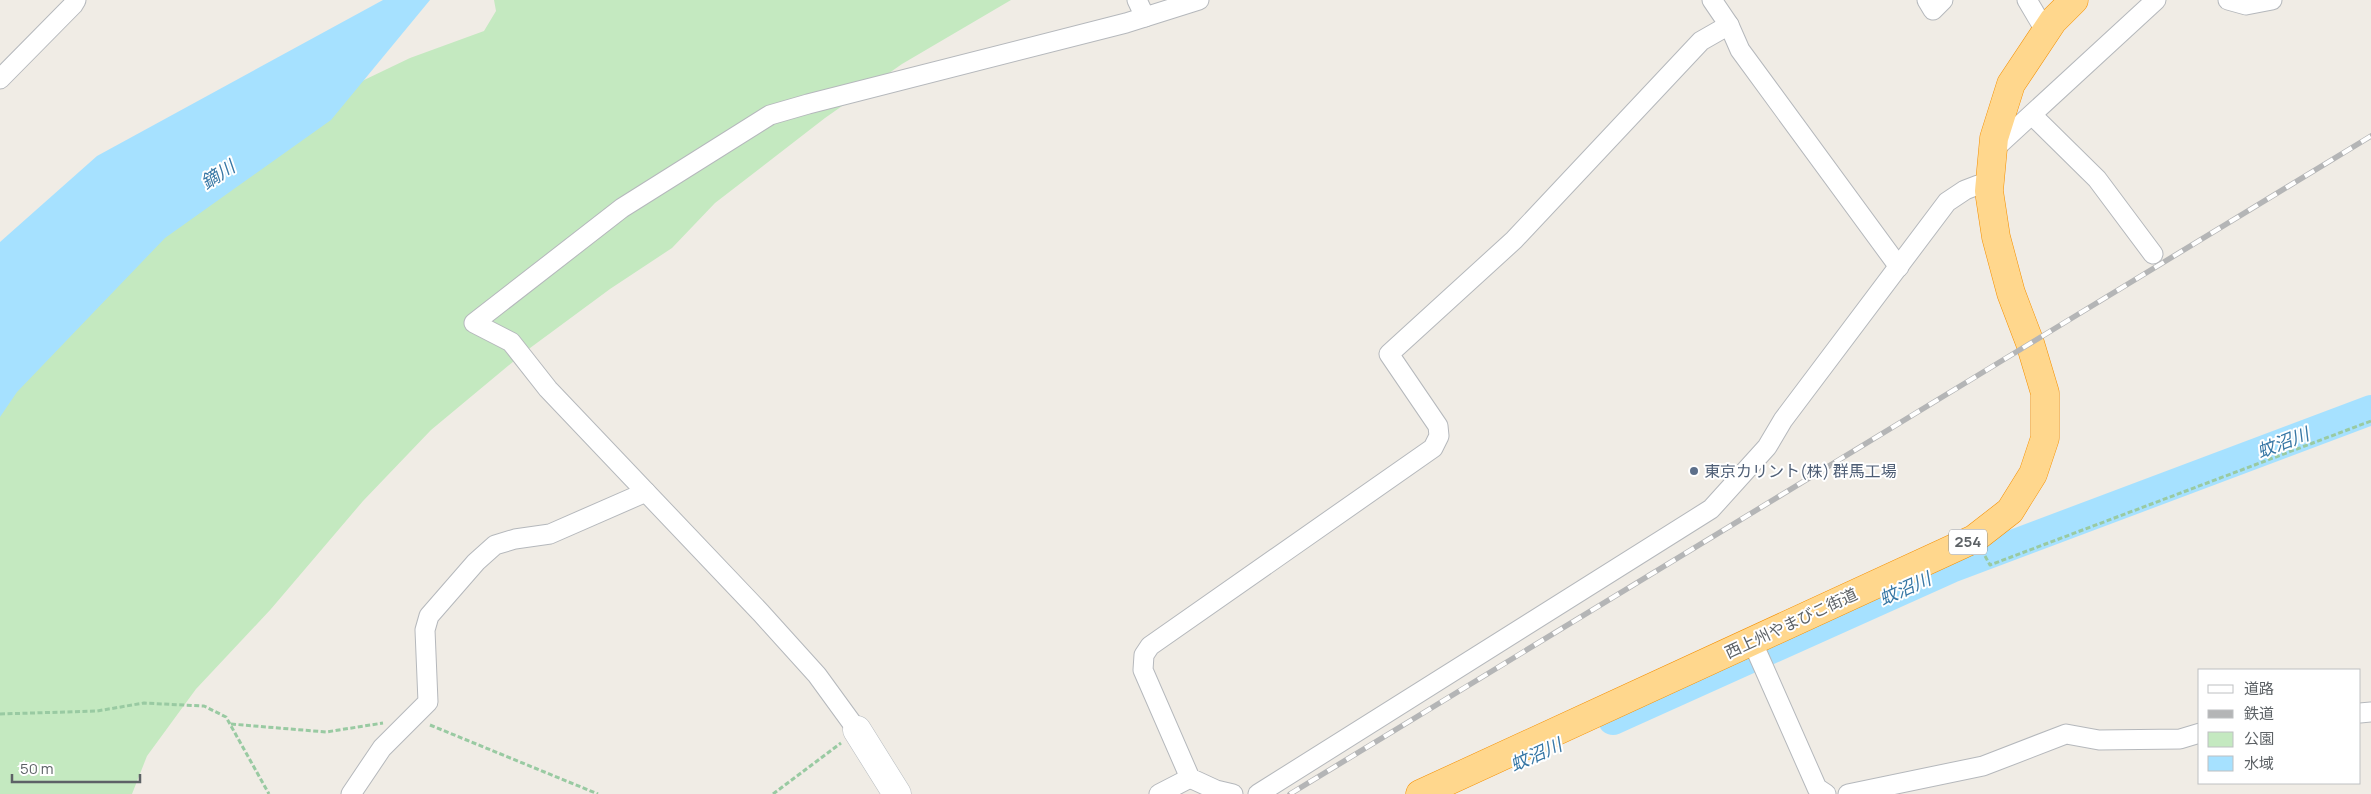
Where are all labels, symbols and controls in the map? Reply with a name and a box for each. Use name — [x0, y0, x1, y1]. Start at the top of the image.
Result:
water label: 鏑川 — [196, 153, 241, 194]
water label: 蚊沼川 — [2253, 420, 2314, 463]
place label: 東京カリント(株) 群馬工場 — [1704, 460, 1897, 482]
marker: 東京カリント(株) 群馬工場 — [1688, 465, 1700, 477]
road number: 254 — [1949, 530, 1987, 554]
water label: 蚊沼川 — [1875, 565, 1936, 610]
street label: 西上州やまびこ街道 — [1721, 583, 1861, 663]
legend — [2198, 669, 2361, 784]
text: 道路 — [2244, 678, 2274, 699]
text: 鉄道 — [2244, 703, 2274, 724]
text: 公園 — [2244, 728, 2274, 749]
water label: 蚊沼川 — [1506, 731, 1567, 776]
scale bar — [12, 752, 140, 784]
text: 水域 — [2244, 753, 2274, 774]
text: 50 m — [20, 758, 54, 779]

